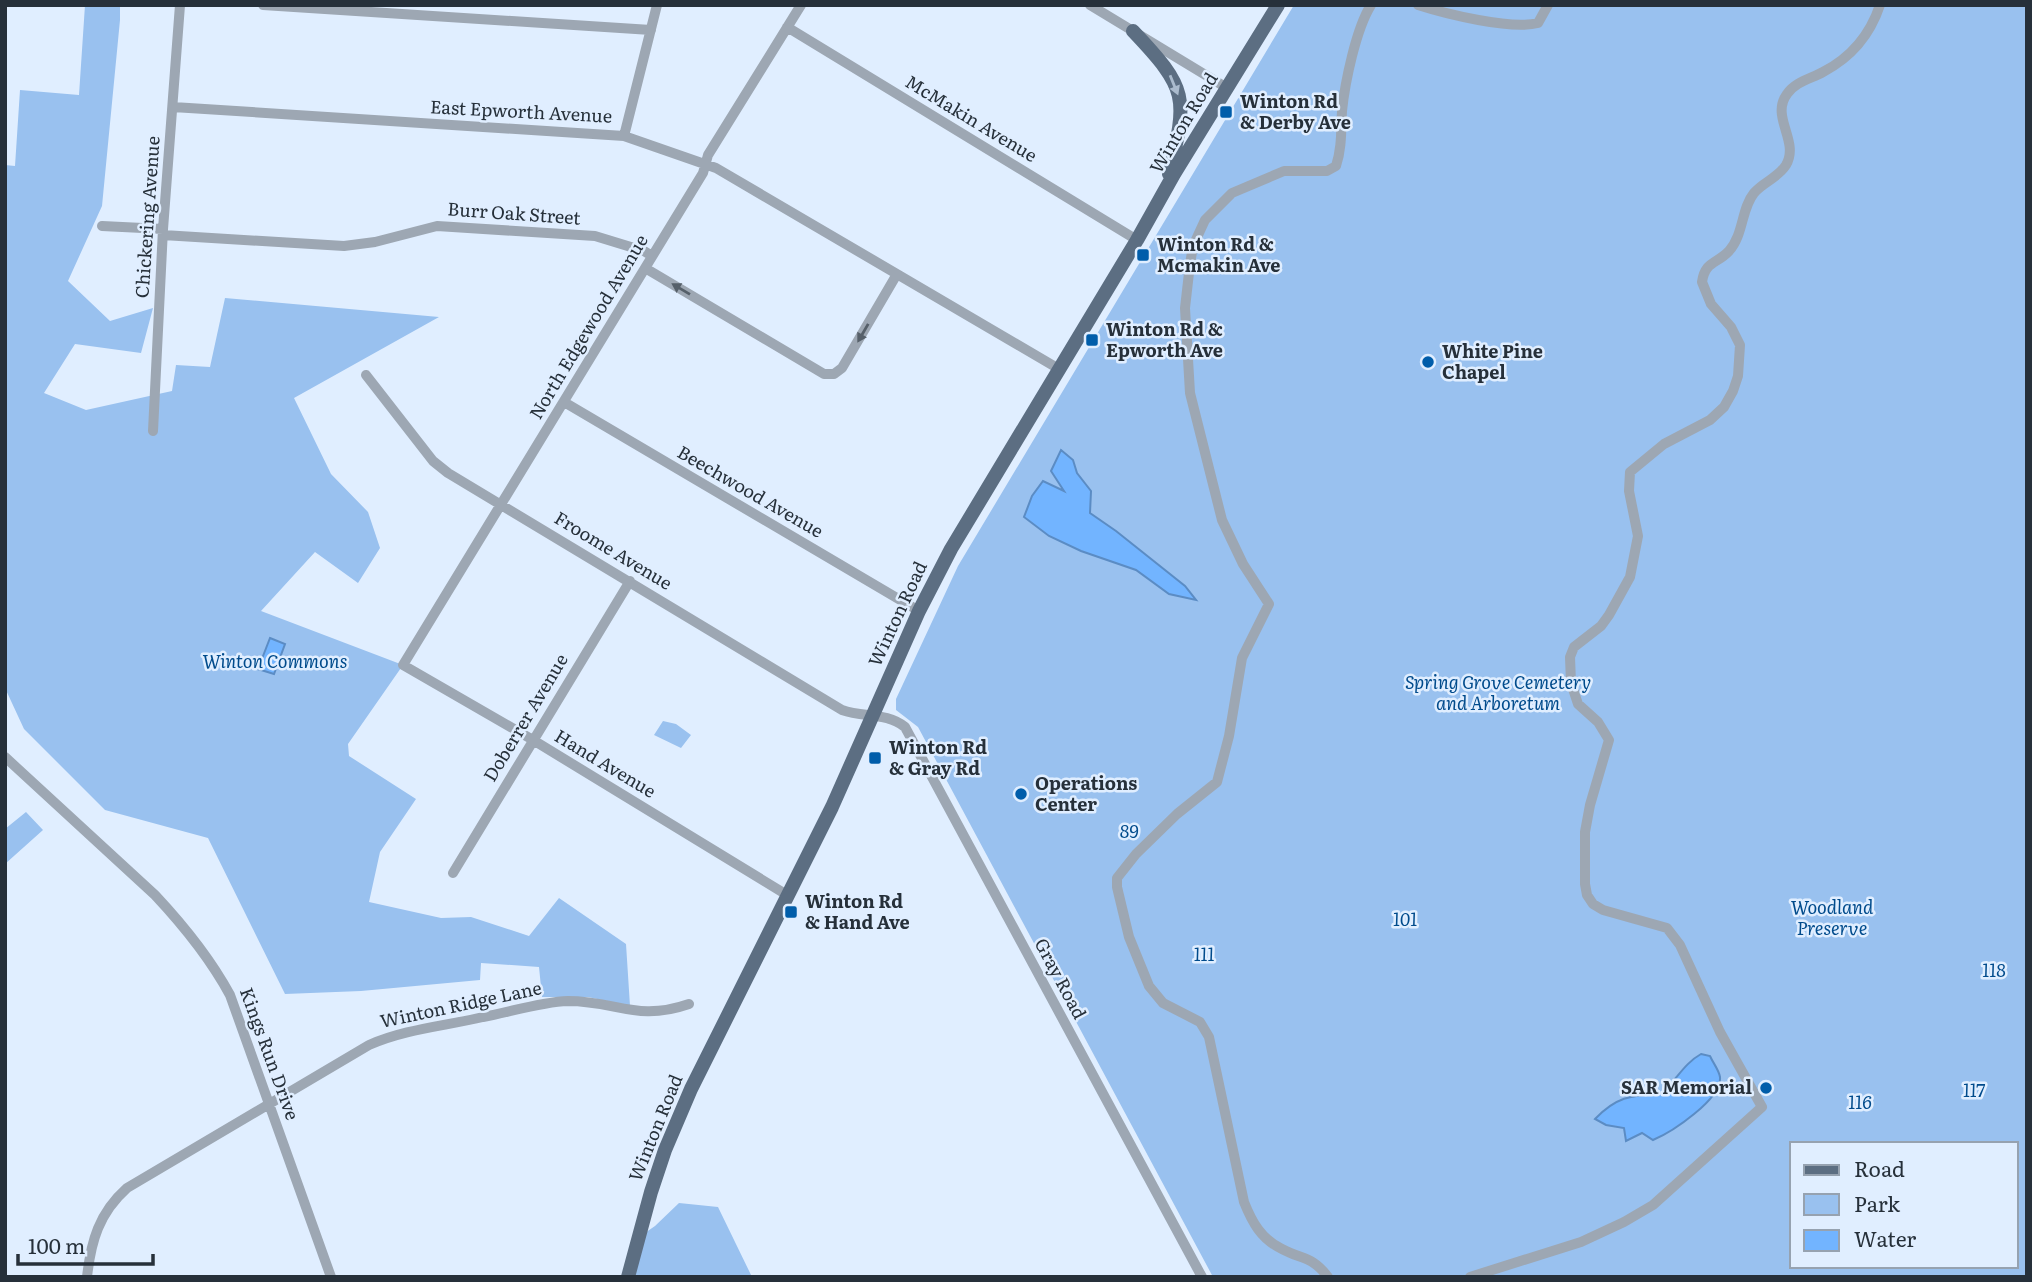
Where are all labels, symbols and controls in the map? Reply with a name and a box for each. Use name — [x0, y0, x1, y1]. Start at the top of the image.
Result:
street label: Winton Road — [1142, 67, 1223, 178]
street label: McMakin Avenue — [901, 68, 1043, 168]
one-way arrow — [1169, 74, 1180, 95]
place label: Winton Rd & Derby Ave — [1240, 87, 1351, 135]
street label: East Epworth Avenue — [429, 92, 613, 129]
marker: Winton Rd & Derby Ave — [1218, 104, 1234, 120]
street label: Chickering Avenue — [127, 135, 166, 299]
street label: Burr Oak Street — [447, 194, 582, 231]
street label: North Edgewood Avenue — [522, 229, 654, 424]
place label: Winton Rd & Mcmakin Ave — [1157, 230, 1280, 278]
marker: Winton Rd & Mcmakin Ave — [1135, 247, 1151, 263]
one-way arrow — [671, 283, 691, 295]
place label: Winton Rd & Epworth Ave — [1106, 315, 1223, 363]
one-way arrow — [857, 323, 869, 342]
marker: Winton Rd & Epworth Ave — [1084, 332, 1100, 348]
place label: White Pine Chapel — [1442, 337, 1543, 385]
marker: White Pine Chapel — [1420, 354, 1436, 370]
street label: Beechwood Avenue — [673, 438, 829, 544]
street label: Froome Avenue — [550, 504, 678, 596]
street label: Winton Road — [860, 556, 933, 670]
park label: Winton Commons — [203, 647, 347, 674]
street label: Doberrer Avenue — [476, 648, 574, 786]
park label: Spring Grove Cemetery and Arboretum — [1405, 668, 1591, 716]
street label: Hand Avenue — [550, 722, 662, 804]
place label: Winton Rd & Gray Rd — [889, 733, 987, 781]
marker: Winton Rd & Gray Rd — [867, 750, 883, 766]
place label: Operations Center — [1035, 769, 1137, 817]
marker: Operations Center — [1013, 786, 1029, 802]
park label: 89 — [1119, 817, 1139, 844]
place label: Winton Rd & Hand Ave — [805, 887, 910, 935]
park label: Woodland Preserve — [1791, 893, 1874, 941]
marker: Winton Rd & Hand Ave — [783, 904, 799, 920]
park label: 101 — [1393, 905, 1417, 932]
street label: Gray Road — [1029, 933, 1094, 1024]
park label: 111 — [1194, 940, 1214, 967]
park label: 118 — [1982, 956, 2006, 983]
street label: Winton Ridge Lane — [377, 973, 544, 1034]
street label: Kings Run Drive — [234, 983, 307, 1124]
street label: Winton Road — [621, 1070, 688, 1185]
place label: SAR Memorial — [1621, 1073, 1752, 1100]
park label: 117 — [1963, 1076, 1986, 1103]
marker: SAR Memorial — [1758, 1080, 1774, 1096]
park label: 116 — [1848, 1088, 1872, 1115]
legend — [1790, 1142, 2018, 1268]
text: Road — [1854, 1152, 1905, 1183]
text: Park — [1854, 1187, 1900, 1218]
scale bar — [18, 1222, 152, 1266]
text: Water — [1854, 1222, 1916, 1253]
text: 100 m — [28, 1229, 85, 1260]

